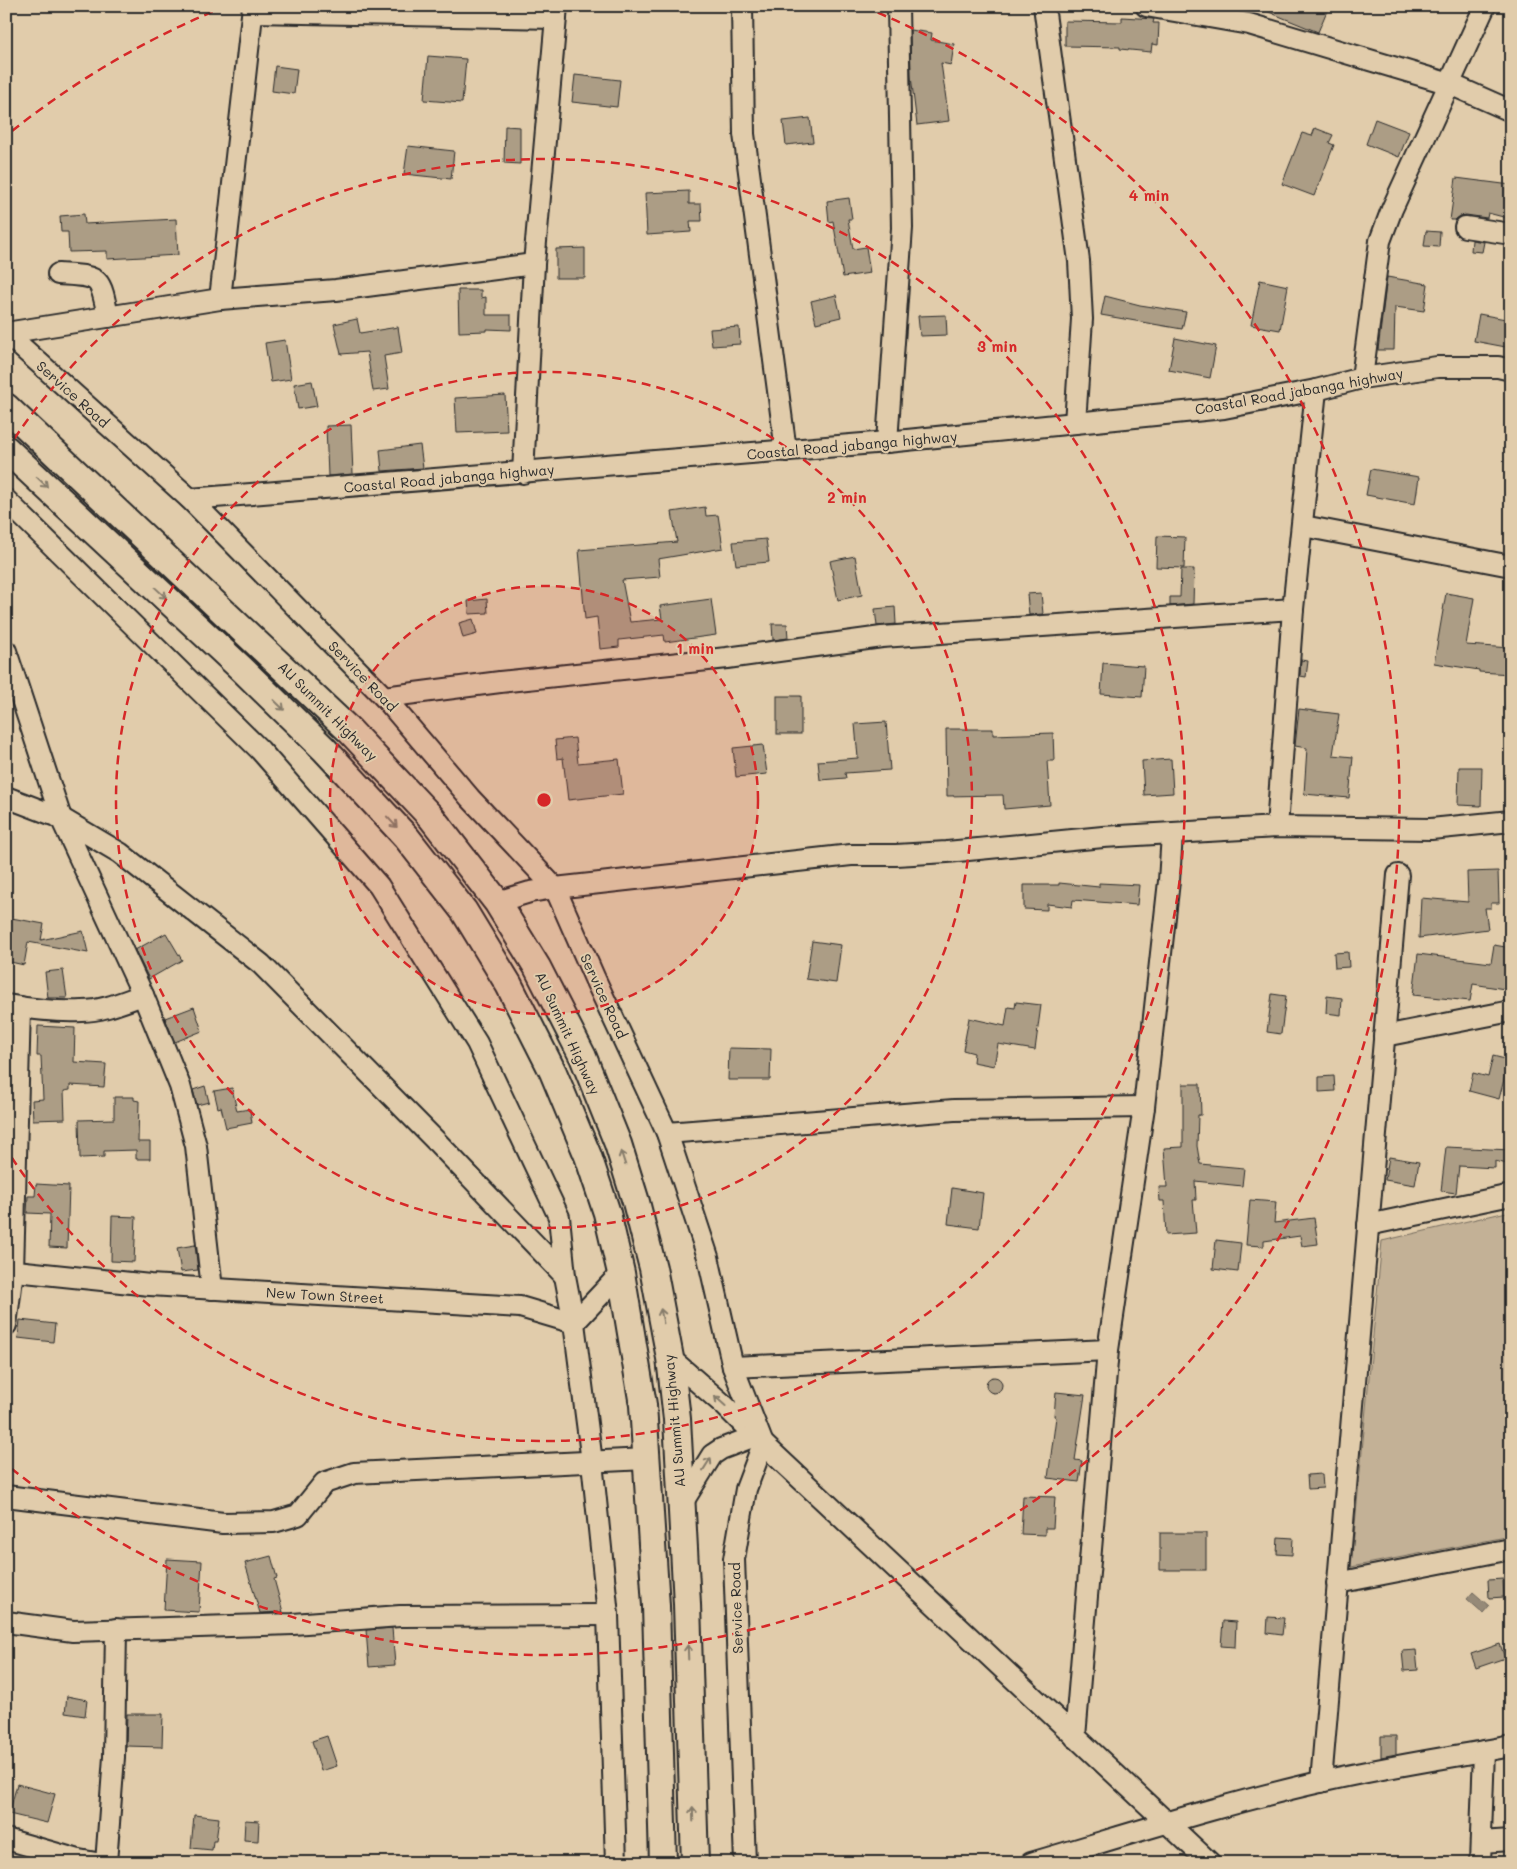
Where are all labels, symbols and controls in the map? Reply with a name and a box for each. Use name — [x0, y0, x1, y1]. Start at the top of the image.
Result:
text: 4 min — [1129, 185, 1169, 205]
text: 3 min — [977, 336, 1017, 356]
street label: Service Road — [33, 356, 113, 432]
street label: Coastal Road jabanga highway — [1193, 363, 1405, 419]
street label: Coastal Road jabanga highway — [746, 426, 958, 464]
street label: Coastal Road jabanga highway — [343, 459, 555, 497]
one-way arrow — [36, 476, 48, 488]
text: 2 min — [827, 487, 867, 507]
one-way arrow — [155, 587, 167, 599]
street label: Service Road — [324, 636, 402, 716]
text: 1 min — [676, 638, 714, 658]
street label: AU Summit Highway — [274, 657, 382, 765]
one-way arrow — [273, 699, 285, 711]
centre of rings — [535, 791, 553, 809]
one-way arrow — [386, 815, 398, 828]
street label: Service Road — [576, 951, 632, 1042]
street label: AU Summit Highway — [531, 969, 605, 1097]
one-way arrow — [617, 1150, 627, 1166]
street label: New Town Street — [266, 1282, 384, 1308]
one-way arrow — [656, 1308, 666, 1324]
street label: AU Summit Highway — [659, 1354, 689, 1488]
one-way arrow — [714, 1396, 727, 1407]
one-way arrow — [702, 1457, 712, 1471]
street label: Service Road — [725, 1562, 747, 1654]
one-way arrow — [683, 1644, 693, 1660]
one-way arrow — [689, 1806, 698, 1822]

